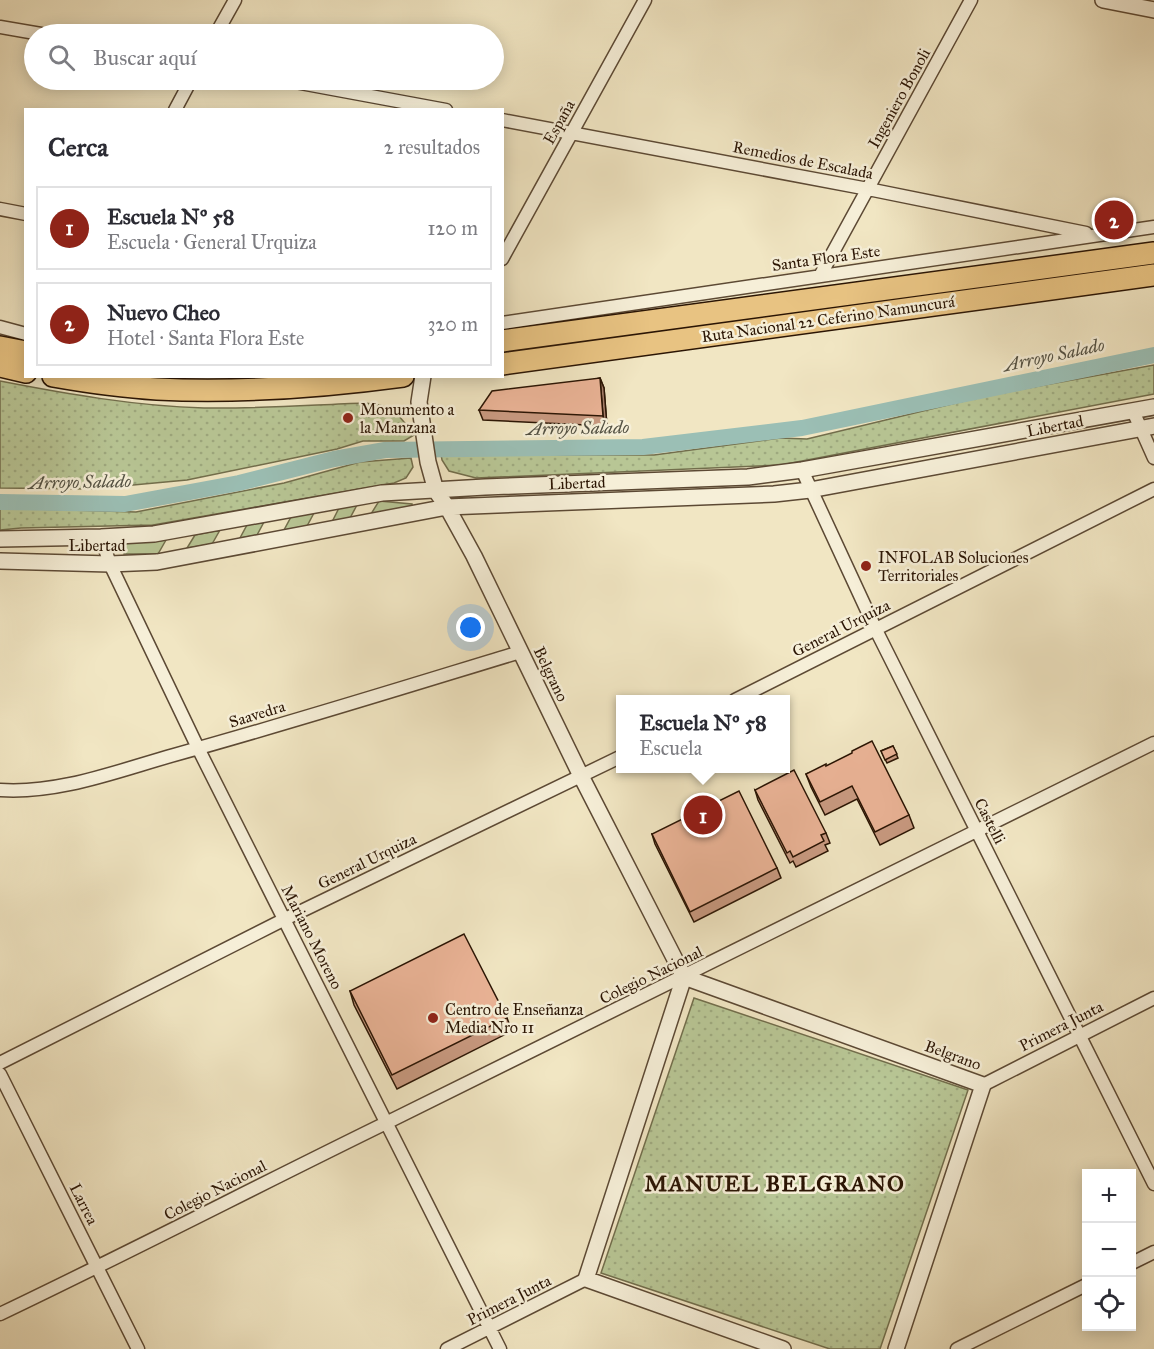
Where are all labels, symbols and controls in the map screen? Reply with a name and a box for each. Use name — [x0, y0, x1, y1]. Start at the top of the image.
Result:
search box — [24, 24, 504, 90]
icon: search — [45, 41, 78, 74]
text: Buscar aquí — [93, 44, 196, 71]
street label: Ingeniero Bonoli — [864, 44, 935, 152]
street label: España — [539, 96, 579, 147]
text: Cerca — [48, 131, 108, 163]
text: 2 resultados — [384, 135, 480, 159]
street label: Remedios de Escalada — [731, 137, 875, 183]
pin: 2 — [1094, 198, 1134, 242]
text: Escuela Nº 58 — [107, 203, 235, 230]
text: 1 — [66, 216, 73, 240]
text: 120 m — [427, 216, 478, 240]
text: Escuela · General Urquiza — [107, 230, 317, 254]
street label: Santa Flora Este — [771, 241, 882, 275]
street label: Ruta Nacional 22 Ceferino Namuncurá — [700, 292, 956, 346]
text: Nuevo Cheo — [107, 299, 220, 326]
text: 2 — [65, 312, 74, 336]
text: 320 m — [427, 312, 478, 336]
text: Hotel · Santa Flora Este — [107, 326, 304, 350]
water label: Arroyo Salado — [1000, 334, 1107, 377]
place label: Monumento a la Manzana — [360, 400, 455, 437]
marker: Monumento a la Manzana — [341, 411, 355, 425]
street label: Libertad — [1025, 411, 1085, 441]
water label: Arroyo Salado — [525, 416, 630, 440]
water label: Arroyo Salado — [27, 470, 132, 494]
street label: Libertad — [548, 473, 606, 493]
street label: Libertad — [68, 536, 126, 555]
place label: INFOLAB Soluciones Territoriales — [878, 548, 1029, 585]
marker: INFOLAB Soluciones Territoriales — [859, 559, 873, 573]
street label: General Urquiza — [789, 595, 894, 662]
your location — [456, 613, 485, 642]
street label: Belgrano — [529, 643, 572, 705]
popup — [616, 695, 790, 773]
street label: Saavedra — [227, 696, 288, 731]
text: Escuela Nº 58 — [639, 709, 767, 736]
text: Escuela — [639, 736, 702, 760]
pin: 1 — [684, 792, 722, 838]
street label: Castelli — [970, 795, 1010, 848]
street label: General Urquiza — [315, 829, 420, 894]
street label: Mariano Moreno — [278, 882, 346, 992]
street label: Colegio Nacional — [596, 942, 707, 1009]
street label: Primera Junta — [1016, 997, 1107, 1056]
place label: Centro de Enseñanza Media Nro 11 — [445, 1000, 584, 1037]
marker: Centro de Enseñanza Media Nro 11 — [426, 1011, 440, 1025]
street label: Belgrano — [922, 1036, 984, 1075]
street label: Colegio Nacional — [161, 1156, 270, 1225]
map controls — [1082, 1169, 1136, 1331]
button: + — [1082, 1169, 1136, 1223]
district label: MANUEL BELGRANO — [645, 1170, 905, 1197]
street label: Larrea — [66, 1180, 103, 1228]
button: − — [1082, 1223, 1136, 1277]
street label: Primera Junta — [464, 1271, 555, 1330]
button: locate — [1082, 1277, 1136, 1331]

